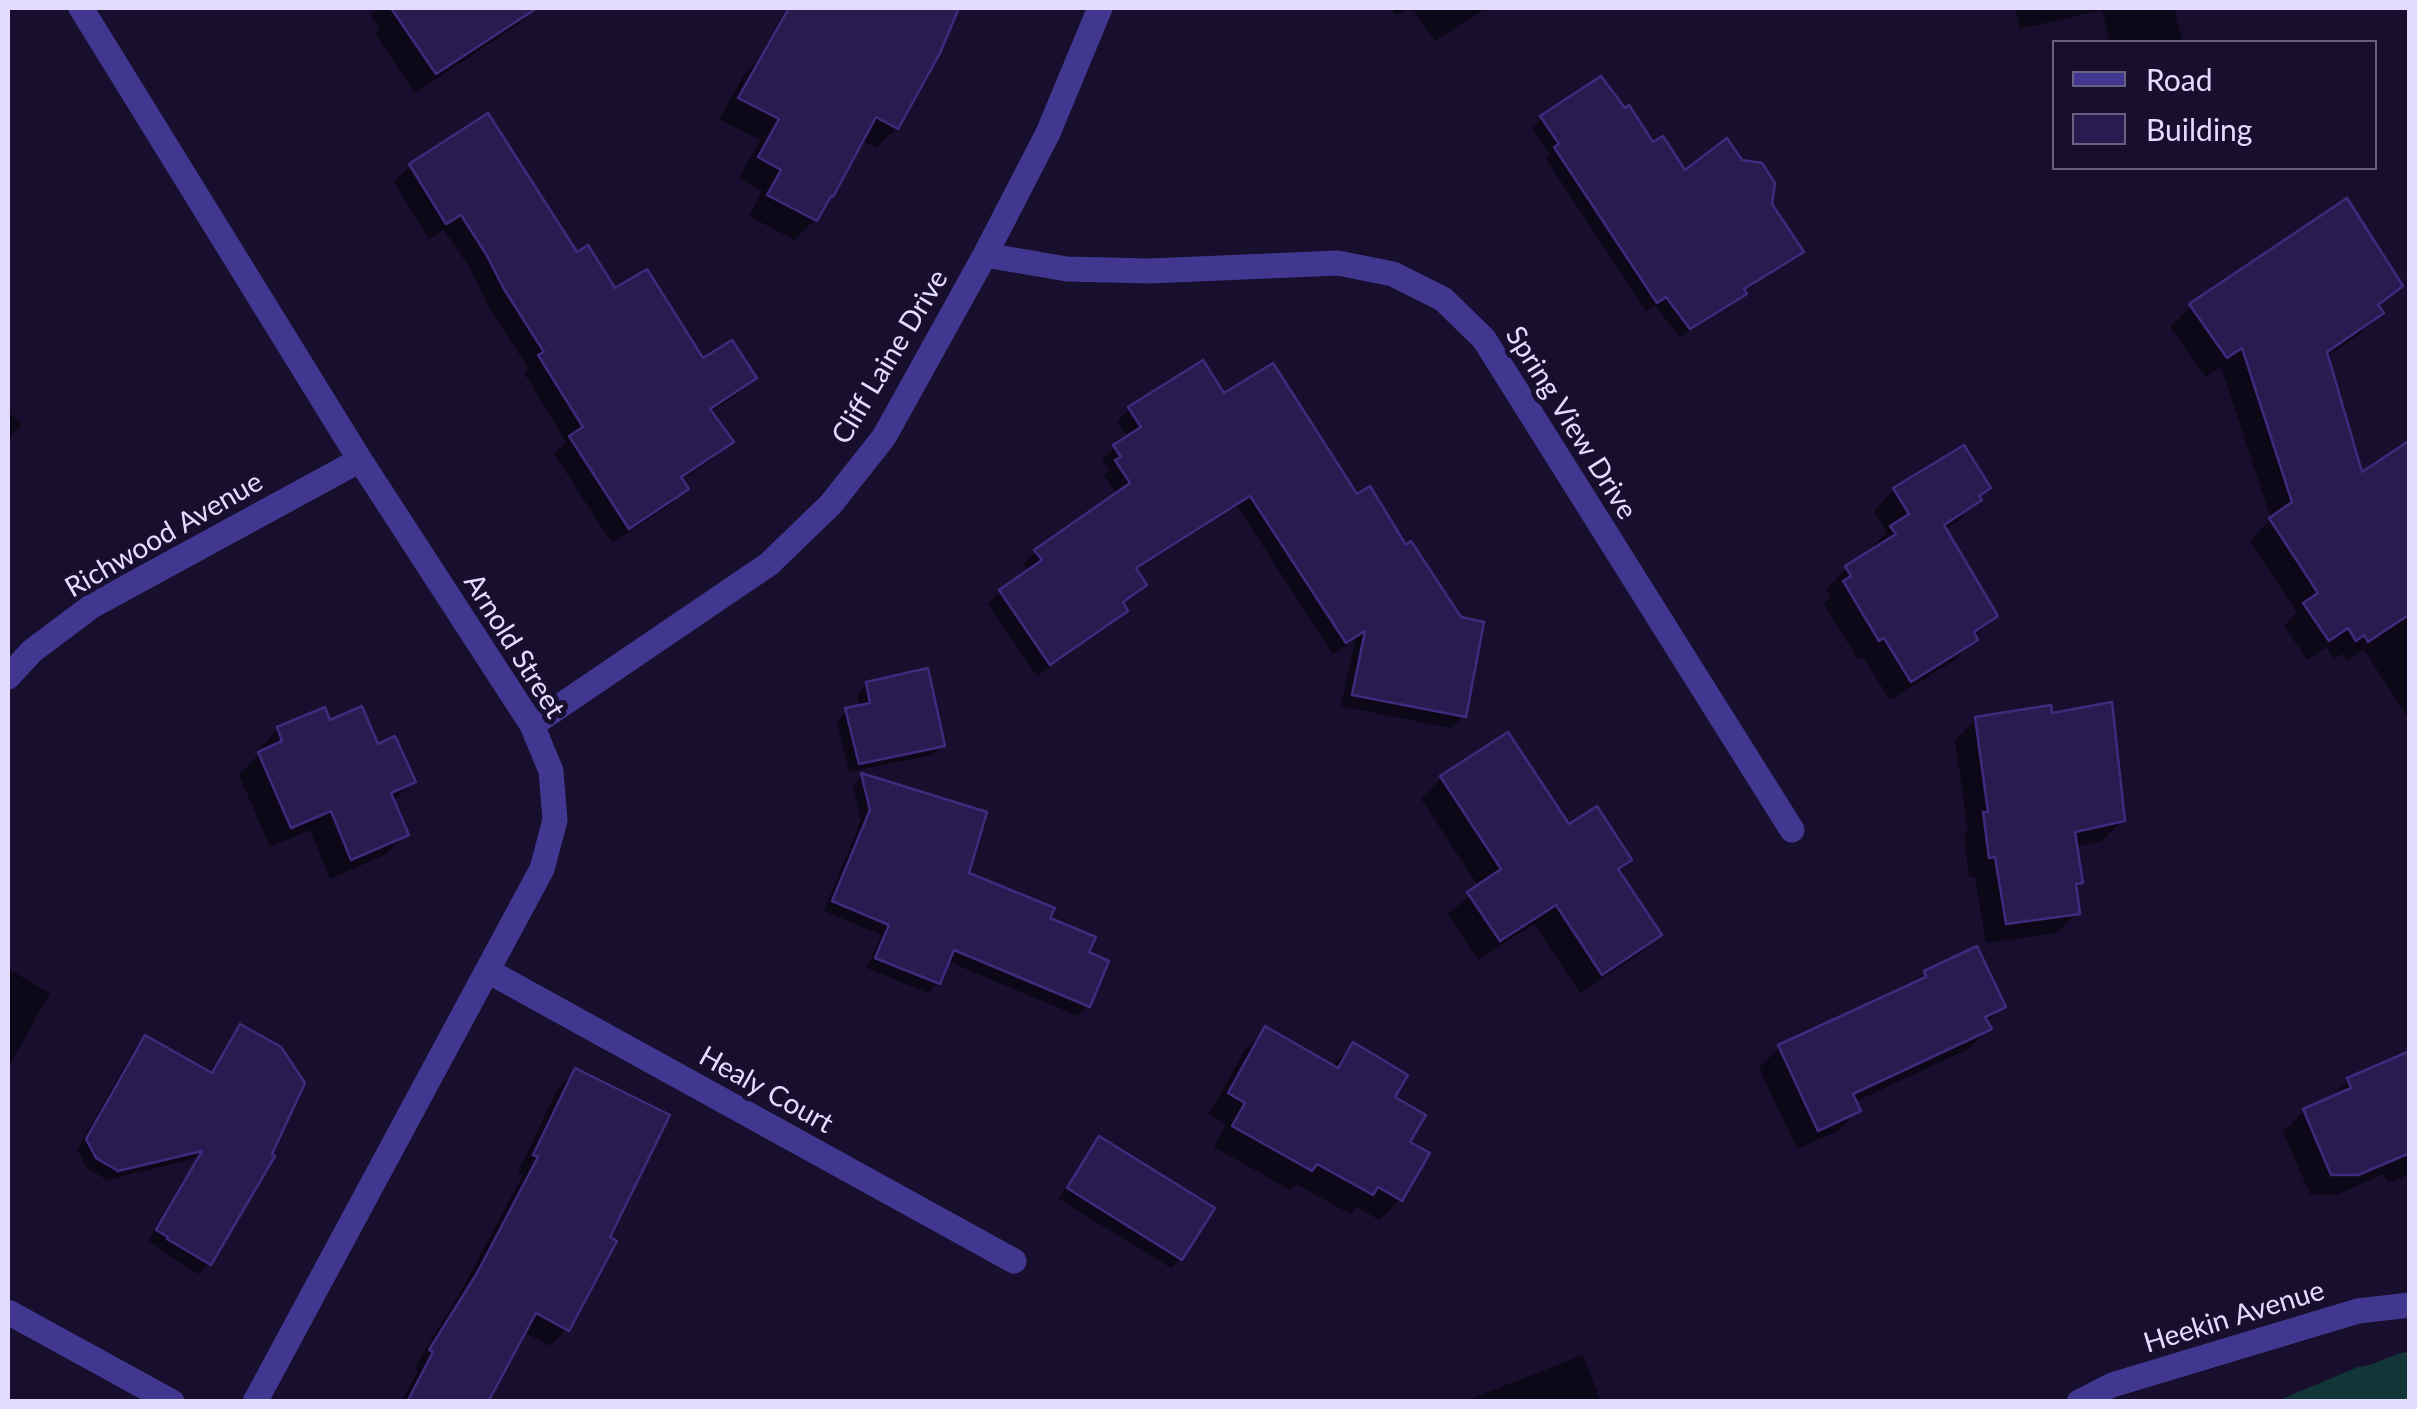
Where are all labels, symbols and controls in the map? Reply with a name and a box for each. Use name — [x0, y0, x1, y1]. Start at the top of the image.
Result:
legend — [2052, 40, 2377, 170]
text: Road — [2146, 61, 2213, 97]
text: Building — [2146, 111, 2252, 147]
street label: Cliff Laine Drive — [825, 264, 955, 450]
street label: Spring View Drive — [1498, 320, 1644, 526]
street label: Richwood Avenue — [59, 465, 269, 605]
street label: Arnold Street — [456, 568, 572, 724]
street label: Healy Court — [693, 1039, 839, 1141]
street label: Heekin Avenue — [2140, 1274, 2328, 1360]

